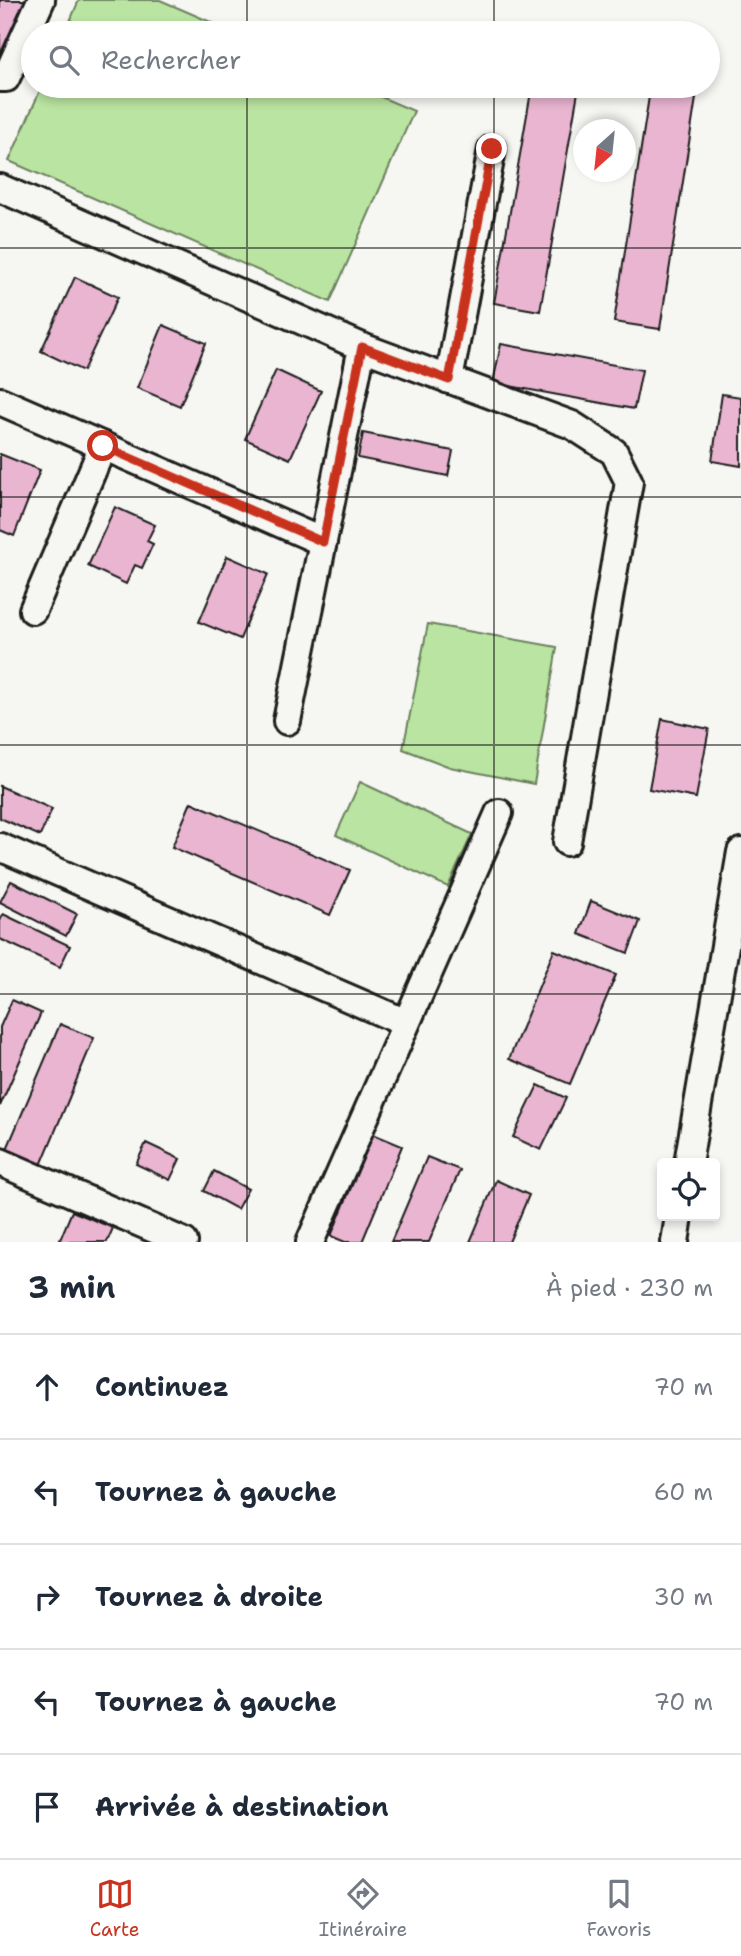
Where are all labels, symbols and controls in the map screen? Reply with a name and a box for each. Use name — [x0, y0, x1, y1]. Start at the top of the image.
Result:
search box — [21, 21, 720, 98]
icon: search — [45, 41, 83, 79]
text: Rechercher — [101, 42, 241, 77]
north arrow — [573, 119, 636, 182]
route end — [476, 133, 507, 164]
route start — [87, 430, 118, 461]
map controls — [657, 1158, 720, 1221]
button: locate — [657, 1158, 720, 1221]
text: 3 min — [28, 1267, 115, 1308]
text: À pied · 230 m — [546, 1273, 713, 1303]
icon: ahead — [28, 1368, 66, 1406]
text: Continuez — [95, 1369, 229, 1404]
text: 70 m — [654, 1372, 713, 1402]
icon: left — [28, 1473, 66, 1511]
text: Tournez à gauche — [95, 1474, 337, 1509]
text: 60 m — [654, 1477, 713, 1507]
icon: right — [28, 1578, 66, 1616]
text: Tournez à droite — [95, 1579, 323, 1614]
text: 30 m — [654, 1582, 713, 1612]
icon: left — [28, 1683, 66, 1721]
text: Tournez à gauche — [95, 1684, 337, 1719]
text: 70 m — [654, 1687, 713, 1717]
icon: arrive — [28, 1788, 66, 1826]
text: Arrivée à destination — [95, 1789, 389, 1824]
tab: Carte — [90, 1875, 140, 1942]
tab: Itinéraire — [319, 1875, 407, 1942]
tab: Favoris — [586, 1875, 651, 1942]

